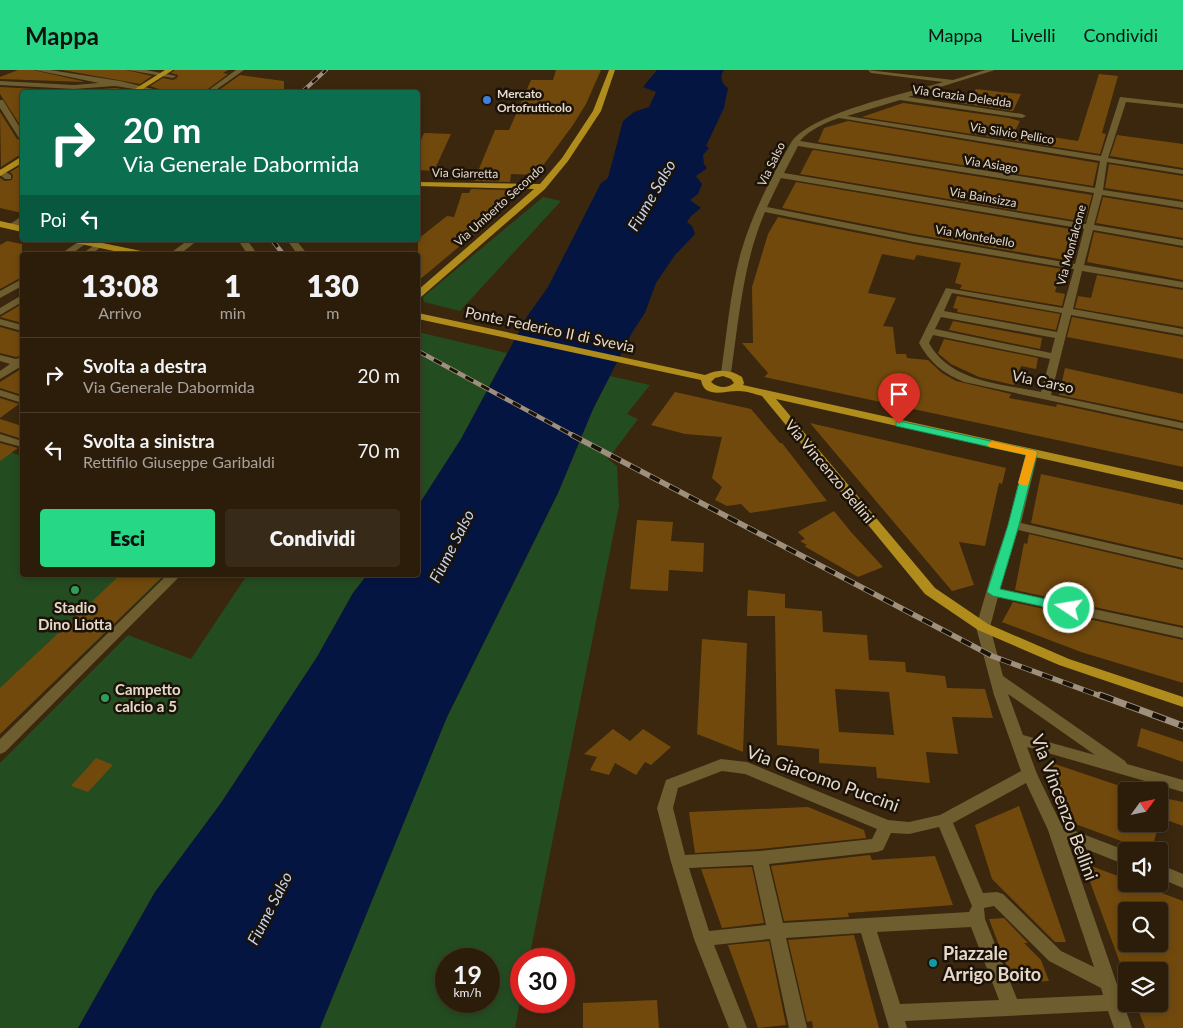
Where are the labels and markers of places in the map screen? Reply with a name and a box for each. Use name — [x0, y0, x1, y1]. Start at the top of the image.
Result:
place label: Mercato Ortofrutticolo — [497, 86, 572, 115]
marker: Mercato Ortofrutticolo — [481, 94, 493, 106]
pin — [878, 373, 920, 424]
marker: Stadio Dino Liotta — [69, 584, 81, 596]
place label: Stadio Dino Liotta — [38, 598, 112, 633]
place label: Campetto calcio a 5 — [115, 680, 181, 715]
marker: Campetto calcio a 5 — [99, 692, 111, 704]
place label: Piazzale Arrigo Boito — [942, 942, 1041, 985]
marker: Piazzale Arrigo Boito — [927, 957, 939, 969]

